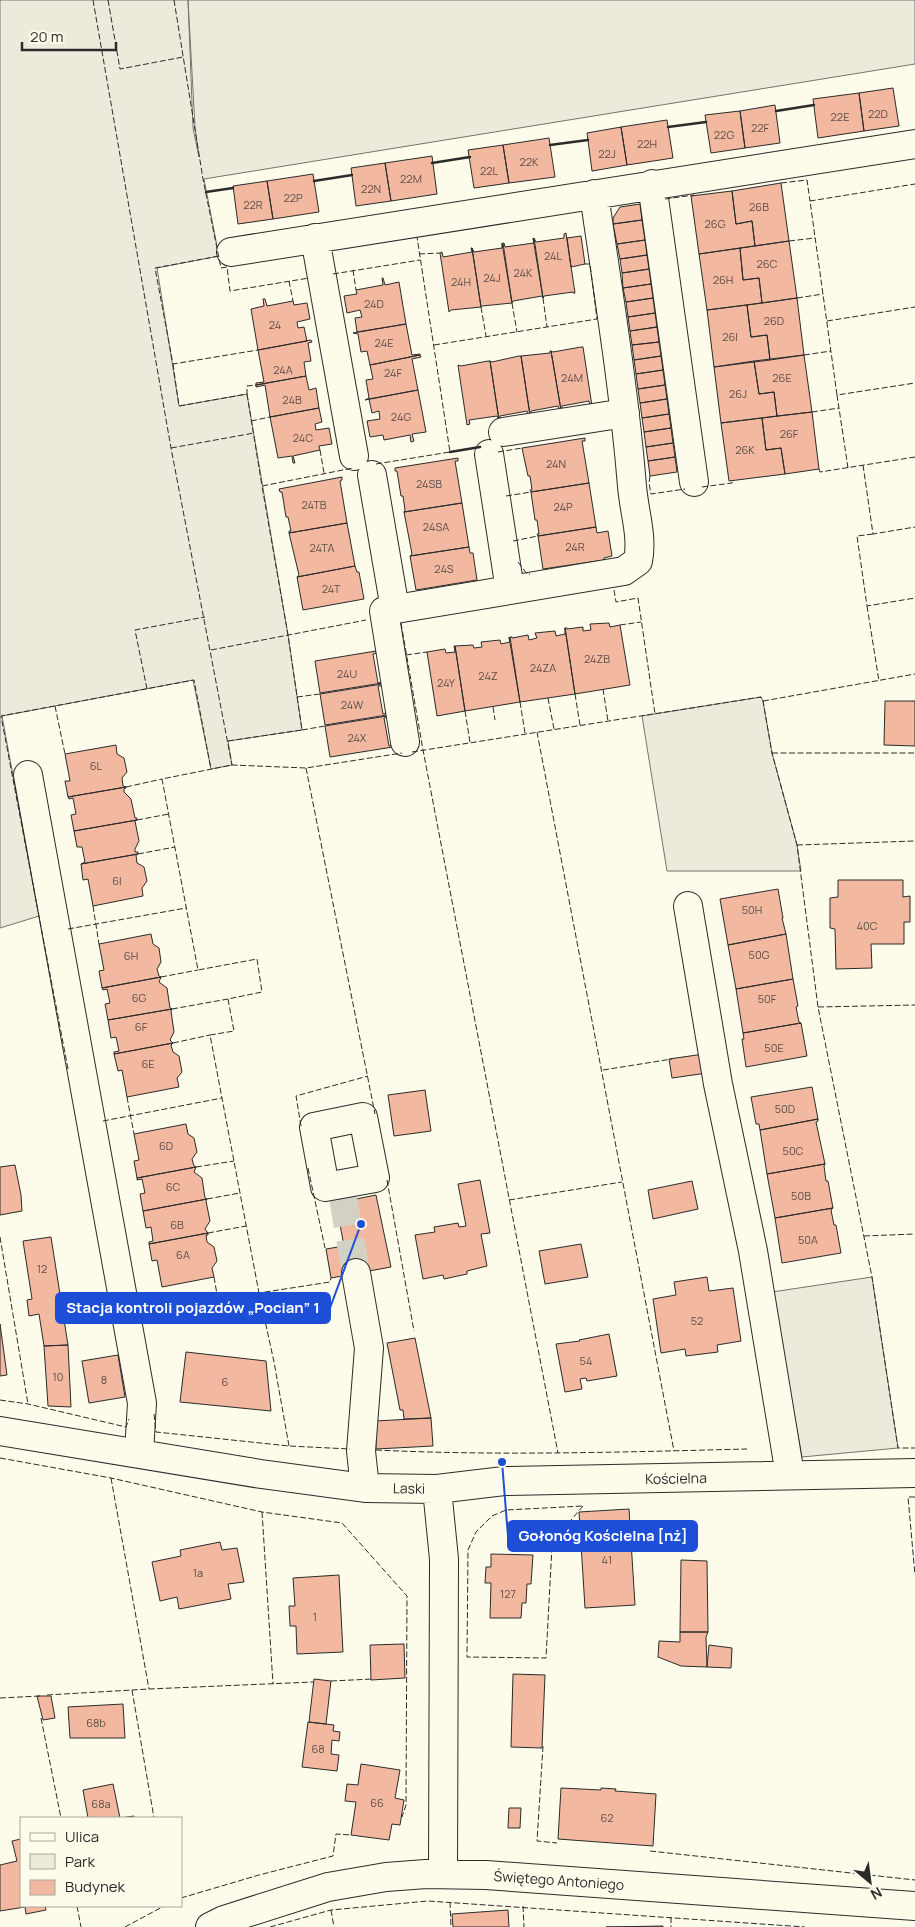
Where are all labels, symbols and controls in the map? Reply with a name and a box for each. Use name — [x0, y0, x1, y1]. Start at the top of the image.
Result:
scale bar — [22, 20, 116, 52]
text: 20 m — [30, 26, 63, 47]
house number: 22D — [868, 106, 888, 121]
house number: 22E — [831, 109, 849, 124]
house number: 22F — [751, 120, 769, 135]
house number: 22G — [714, 127, 734, 142]
house number: 22H — [637, 136, 657, 151]
house number: 22J — [598, 146, 616, 161]
house number: 22K — [519, 154, 539, 169]
house number: 22L — [480, 163, 498, 178]
house number: 22M — [400, 171, 422, 186]
house number: 22N — [361, 181, 381, 196]
house number: 22P — [283, 190, 303, 205]
house number: 22R — [243, 197, 263, 212]
house number: 26B — [749, 199, 769, 214]
house number: 26G — [705, 216, 726, 231]
house number: 24L — [544, 248, 562, 263]
house number: 26C — [757, 256, 778, 271]
house number: 24K — [513, 265, 533, 280]
house number: 24J — [483, 270, 501, 285]
house number: 26H — [713, 272, 733, 287]
house number: 24H — [451, 274, 471, 289]
house number: 24D — [364, 296, 384, 311]
house number: 26D — [764, 313, 784, 328]
house number: 24 — [269, 317, 281, 332]
house number: 26I — [722, 329, 738, 344]
house number: 24E — [375, 335, 393, 350]
house number: 24A — [273, 362, 293, 377]
house number: 24F — [384, 365, 402, 380]
house number: 24M — [561, 370, 583, 385]
house number: 26E — [772, 370, 792, 385]
house number: 26J — [729, 386, 747, 401]
house number: 24B — [282, 392, 302, 407]
house number: 24G — [391, 409, 411, 424]
house number: 26F — [780, 426, 799, 441]
house number: 24C — [293, 430, 313, 445]
house number: 26K — [735, 442, 755, 457]
house number: 24N — [546, 456, 566, 471]
house number: 24SB — [416, 476, 442, 491]
house number: 24TB — [301, 497, 327, 512]
house number: 24P — [553, 499, 573, 514]
house number: 24SA — [423, 519, 449, 534]
house number: 24R — [565, 539, 585, 554]
house number: 24TA — [309, 540, 335, 555]
house number: 24S — [434, 561, 454, 576]
house number: 24T — [322, 581, 341, 596]
house number: 24ZB — [584, 651, 610, 666]
house number: 24ZA — [530, 660, 556, 675]
house number: 24U — [337, 666, 357, 681]
house number: 24Z — [478, 668, 498, 683]
house number: 24Y — [437, 675, 456, 690]
house number: 24W — [341, 697, 364, 712]
house number: 24X — [348, 730, 367, 745]
house number: 6L — [90, 758, 103, 773]
house number: 6I — [112, 873, 122, 888]
house number: 50H — [742, 902, 762, 917]
house number: 40C — [856, 918, 878, 933]
house number: 50G — [749, 947, 770, 962]
house number: 6H — [124, 948, 138, 963]
house number: 6G — [132, 990, 147, 1005]
house number: 50F — [758, 991, 777, 1006]
house number: 6F — [135, 1019, 148, 1034]
house number: 50E — [764, 1040, 784, 1055]
house number: 6E — [141, 1056, 155, 1071]
house number: 50D — [775, 1101, 795, 1116]
house number: 6D — [159, 1138, 173, 1153]
house number: 50C — [783, 1143, 804, 1158]
house number: 6C — [166, 1179, 180, 1194]
house number: 50B — [791, 1188, 811, 1203]
house number: 6B — [170, 1217, 184, 1232]
house number: 50A — [798, 1232, 818, 1247]
house number: 6A — [176, 1247, 190, 1262]
house number: 12 — [37, 1261, 47, 1276]
callout: Stacja kontroli pojazdów „Pocian” 1 — [56, 1293, 330, 1323]
text: Stacja kontroli pojazdów „Pocian” 1 — [66, 1297, 320, 1318]
house number: 52 — [691, 1313, 703, 1328]
house number: 54 — [580, 1353, 592, 1368]
house number: 10 — [52, 1369, 64, 1384]
house number: 8 — [101, 1372, 107, 1387]
house number: 6 — [222, 1374, 229, 1389]
street label: Kościelna — [645, 1468, 707, 1488]
street label: Laski — [393, 1478, 425, 1498]
callout: Gołonóg Kościelna [nż] — [508, 1521, 697, 1551]
text: Gołonóg Kościelna [nż] — [518, 1525, 688, 1546]
house number: 41 — [602, 1552, 612, 1567]
house number: 1a — [193, 1565, 203, 1580]
house number: 127 — [500, 1586, 516, 1601]
house number: 1 — [313, 1609, 317, 1624]
house number: 68b — [86, 1715, 106, 1730]
house number: 68 — [311, 1741, 325, 1756]
house number: 66 — [370, 1795, 384, 1810]
house number: 68a — [91, 1796, 111, 1811]
house number: 62 — [600, 1810, 614, 1825]
legend — [20, 1817, 182, 1907]
text: Ulica — [65, 1826, 99, 1847]
text: Park — [65, 1851, 95, 1872]
north arrow — [845, 1857, 895, 1907]
street label: Świętego Antoniego — [493, 1866, 625, 1894]
text: Budynek — [65, 1876, 126, 1897]
text: N — [868, 1883, 886, 1905]

